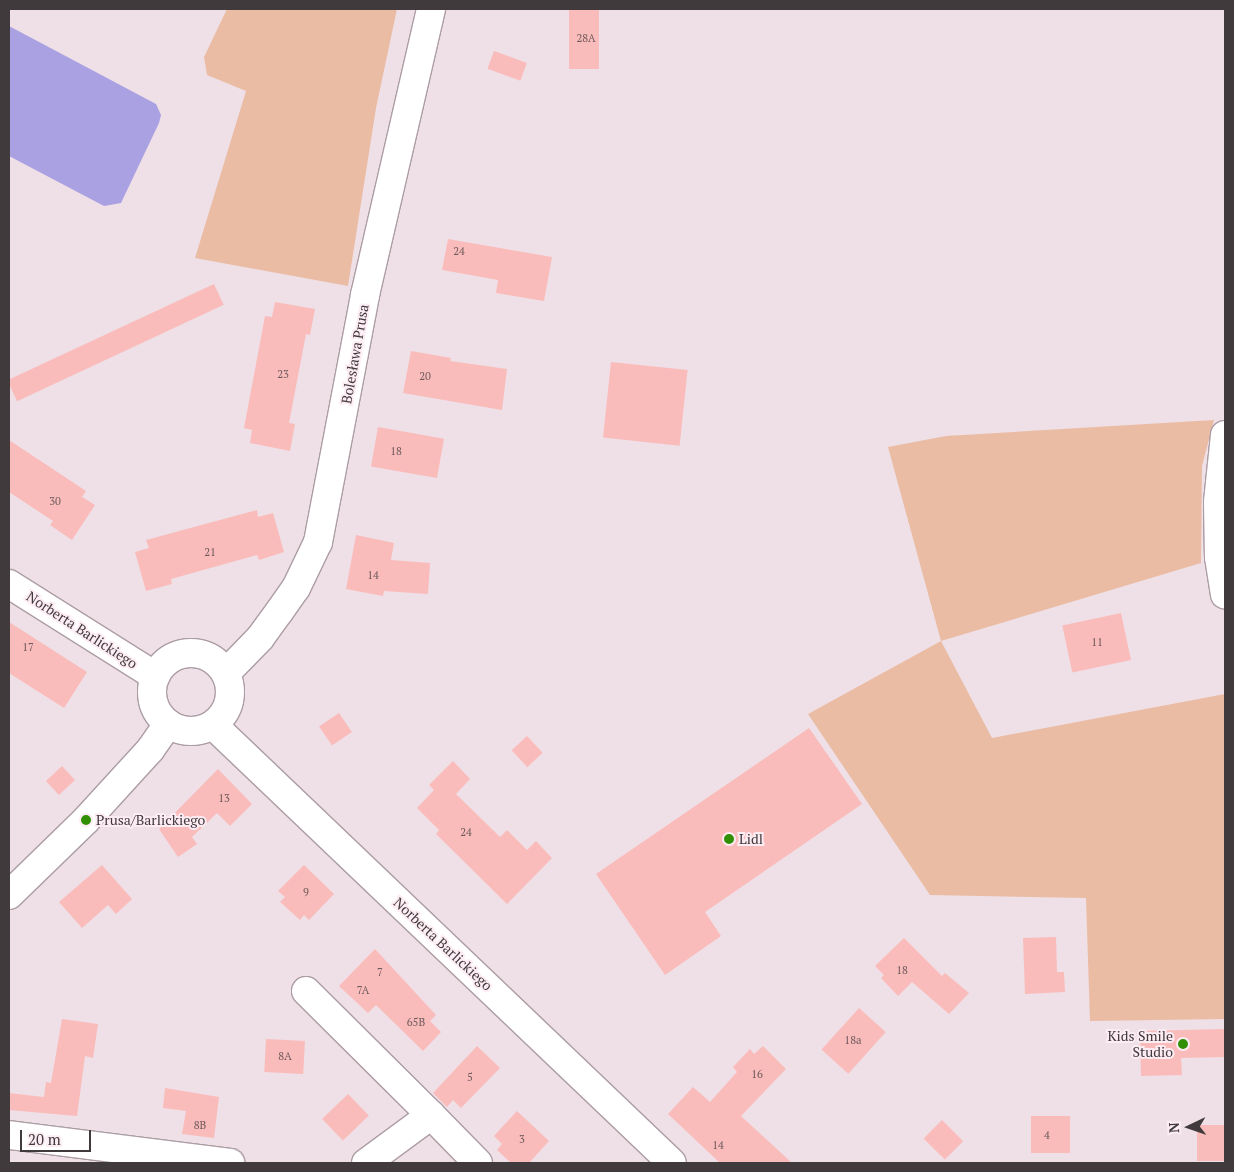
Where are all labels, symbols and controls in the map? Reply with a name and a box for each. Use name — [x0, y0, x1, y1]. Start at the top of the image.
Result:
house number: 28A — [576, 31, 596, 45]
house number: 24 — [453, 244, 465, 258]
street label: Bolesława Prusa — [338, 303, 372, 405]
house number: 23 — [277, 367, 289, 381]
house number: 20 — [419, 369, 431, 383]
house number: 18 — [390, 444, 402, 458]
house number: 30 — [49, 494, 61, 508]
house number: 21 — [204, 545, 216, 559]
house number: 14 — [367, 568, 379, 582]
street label: Norberta Barlickiego — [23, 588, 141, 672]
house number: 11 — [1091, 635, 1103, 649]
house number: 17 — [22, 640, 34, 654]
house number: 13 — [218, 791, 230, 805]
place label: Prusa/Barlickiego — [96, 812, 205, 828]
marker: Prusa/Barlickiego — [80, 814, 92, 826]
house number: 24 — [460, 825, 472, 839]
place label: Lidl — [739, 831, 763, 847]
marker: Lidl — [723, 833, 735, 845]
house number: 9 — [303, 885, 309, 899]
street label: Norberta Barlickiego — [390, 894, 496, 994]
house number: 18 — [896, 963, 908, 977]
house number: 7 — [377, 965, 383, 979]
house number: 7A — [357, 983, 369, 997]
house number: 65B — [407, 1015, 425, 1029]
place label: Kids Smile Studio — [1107, 1028, 1173, 1060]
house number: 18a — [844, 1033, 862, 1047]
marker: Kids Smile Studio — [1177, 1038, 1189, 1050]
house number: 8A — [278, 1049, 292, 1063]
house number: 16 — [751, 1067, 763, 1081]
house number: 5 — [467, 1070, 473, 1084]
north arrow — [1164, 1102, 1214, 1152]
house number: 8B — [194, 1118, 206, 1132]
scale bar — [22, 1120, 94, 1152]
text: N — [1164, 1122, 1183, 1134]
house number: 4 — [1044, 1128, 1050, 1142]
text: 20 m — [28, 1129, 61, 1149]
house number: 3 — [519, 1132, 525, 1146]
house number: 14 — [712, 1138, 724, 1152]

